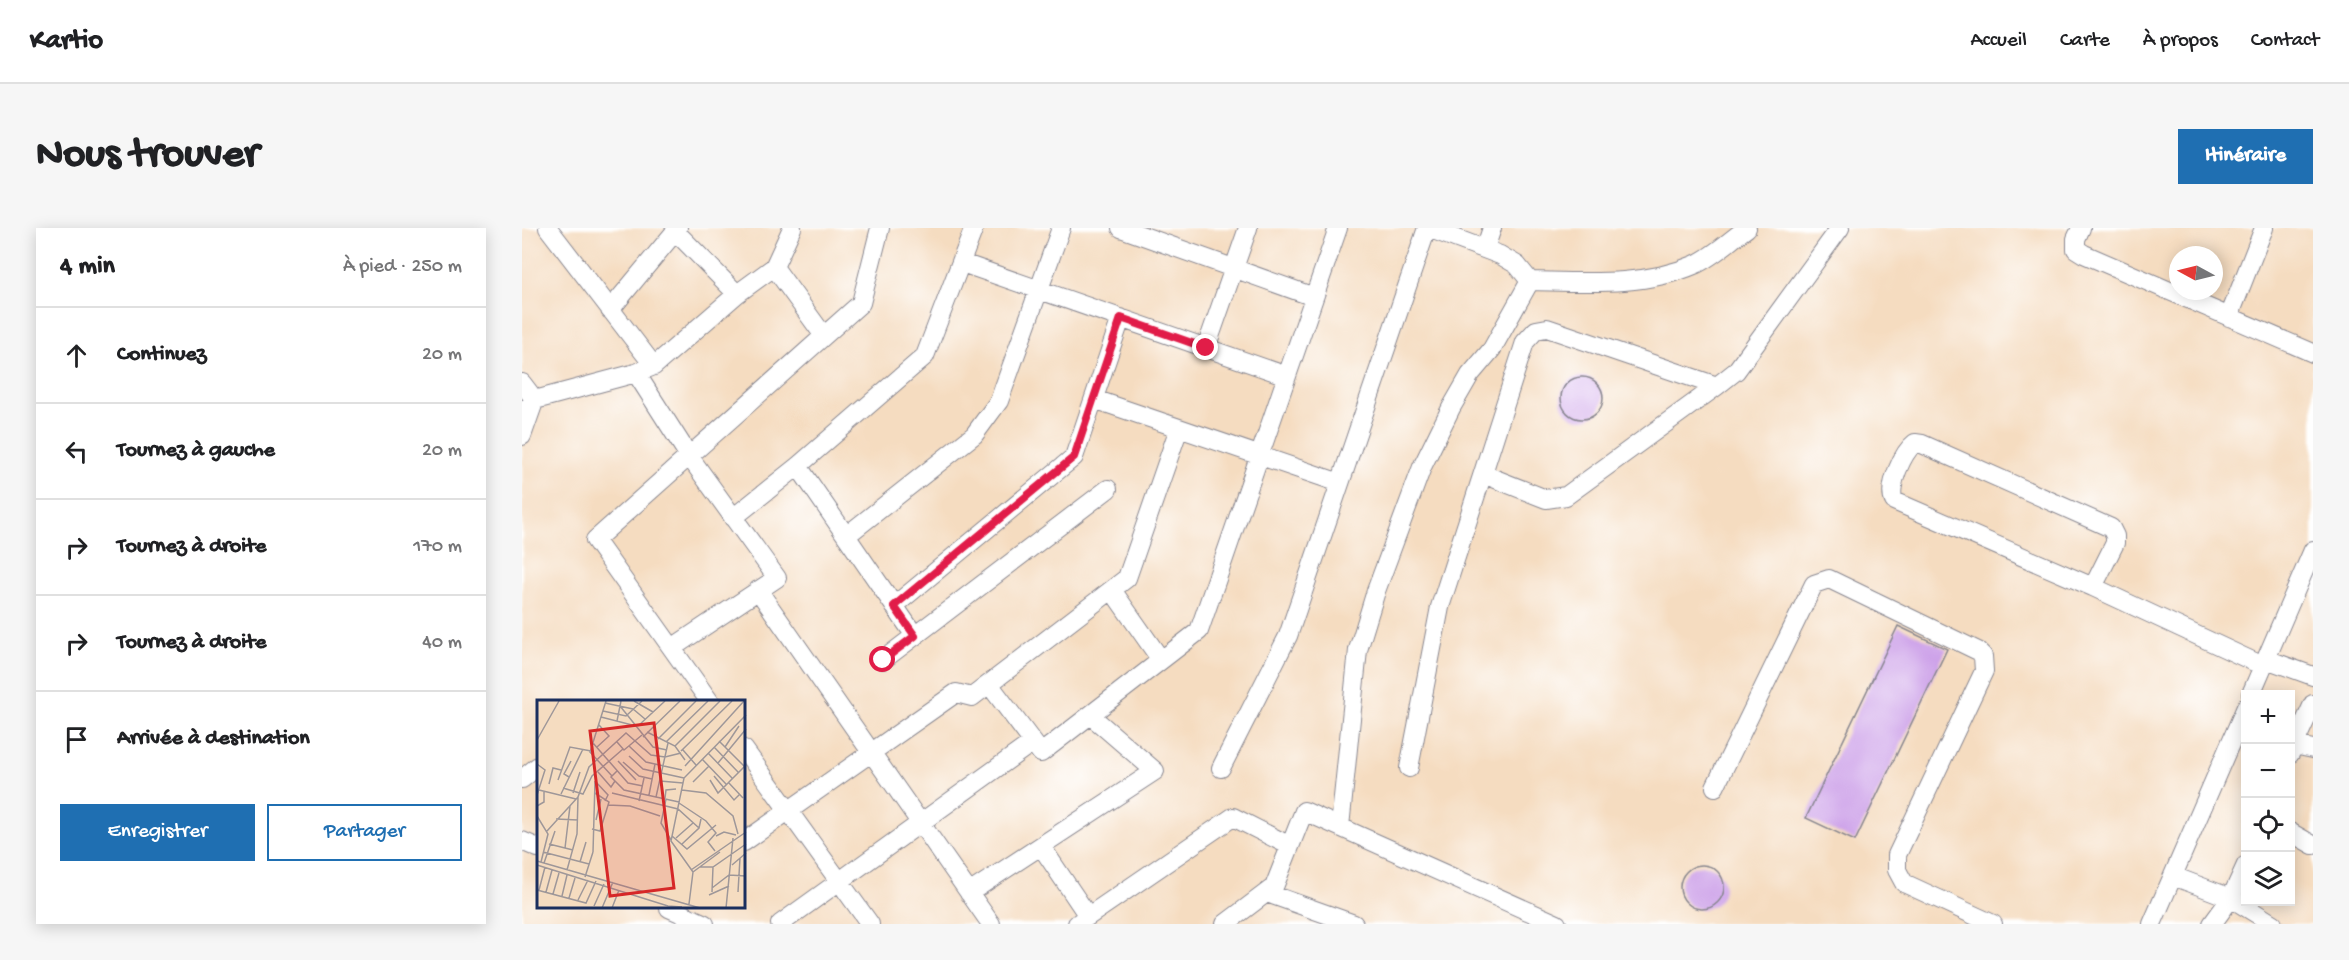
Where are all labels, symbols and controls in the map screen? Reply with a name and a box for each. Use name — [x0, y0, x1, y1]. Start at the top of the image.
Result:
text: Kartio — [30, 25, 103, 58]
text: Accueil — [1970, 29, 2027, 54]
text: Carte — [2060, 29, 2110, 54]
text: À propos — [2143, 29, 2218, 54]
text: Contact — [2251, 29, 2319, 54]
button: Itinéraire — [2178, 129, 2313, 184]
text: Nous trouver — [36, 132, 259, 181]
north arrow — [2169, 246, 2223, 300]
text: 4 min — [60, 252, 115, 283]
text: À pied · 250 m — [343, 256, 462, 279]
route end — [1192, 334, 1218, 360]
icon: ahead — [60, 339, 93, 372]
text: Continuez — [117, 342, 206, 368]
text: 20 m — [422, 344, 462, 367]
icon: left — [60, 435, 93, 468]
text: Tournez à gauche — [117, 438, 275, 464]
text: 20 m — [422, 440, 462, 463]
icon: right — [60, 531, 93, 564]
text: Tournez à droite — [117, 534, 266, 560]
text: 170 m — [413, 536, 462, 559]
icon: right — [60, 627, 93, 660]
text: Tournez à droite — [117, 630, 266, 656]
text: 40 m — [422, 632, 462, 655]
route start — [869, 646, 895, 672]
map controls — [2241, 690, 2295, 906]
button: + — [2241, 690, 2295, 744]
inset map — [537, 700, 746, 909]
icon: arrive — [60, 723, 93, 756]
text: Arrivée à destination — [117, 726, 310, 752]
button: − — [2241, 744, 2295, 798]
button: locate — [2241, 798, 2295, 852]
button: Enregistrer — [60, 804, 255, 861]
button: Partager — [267, 804, 462, 861]
button: layers — [2241, 852, 2295, 906]

